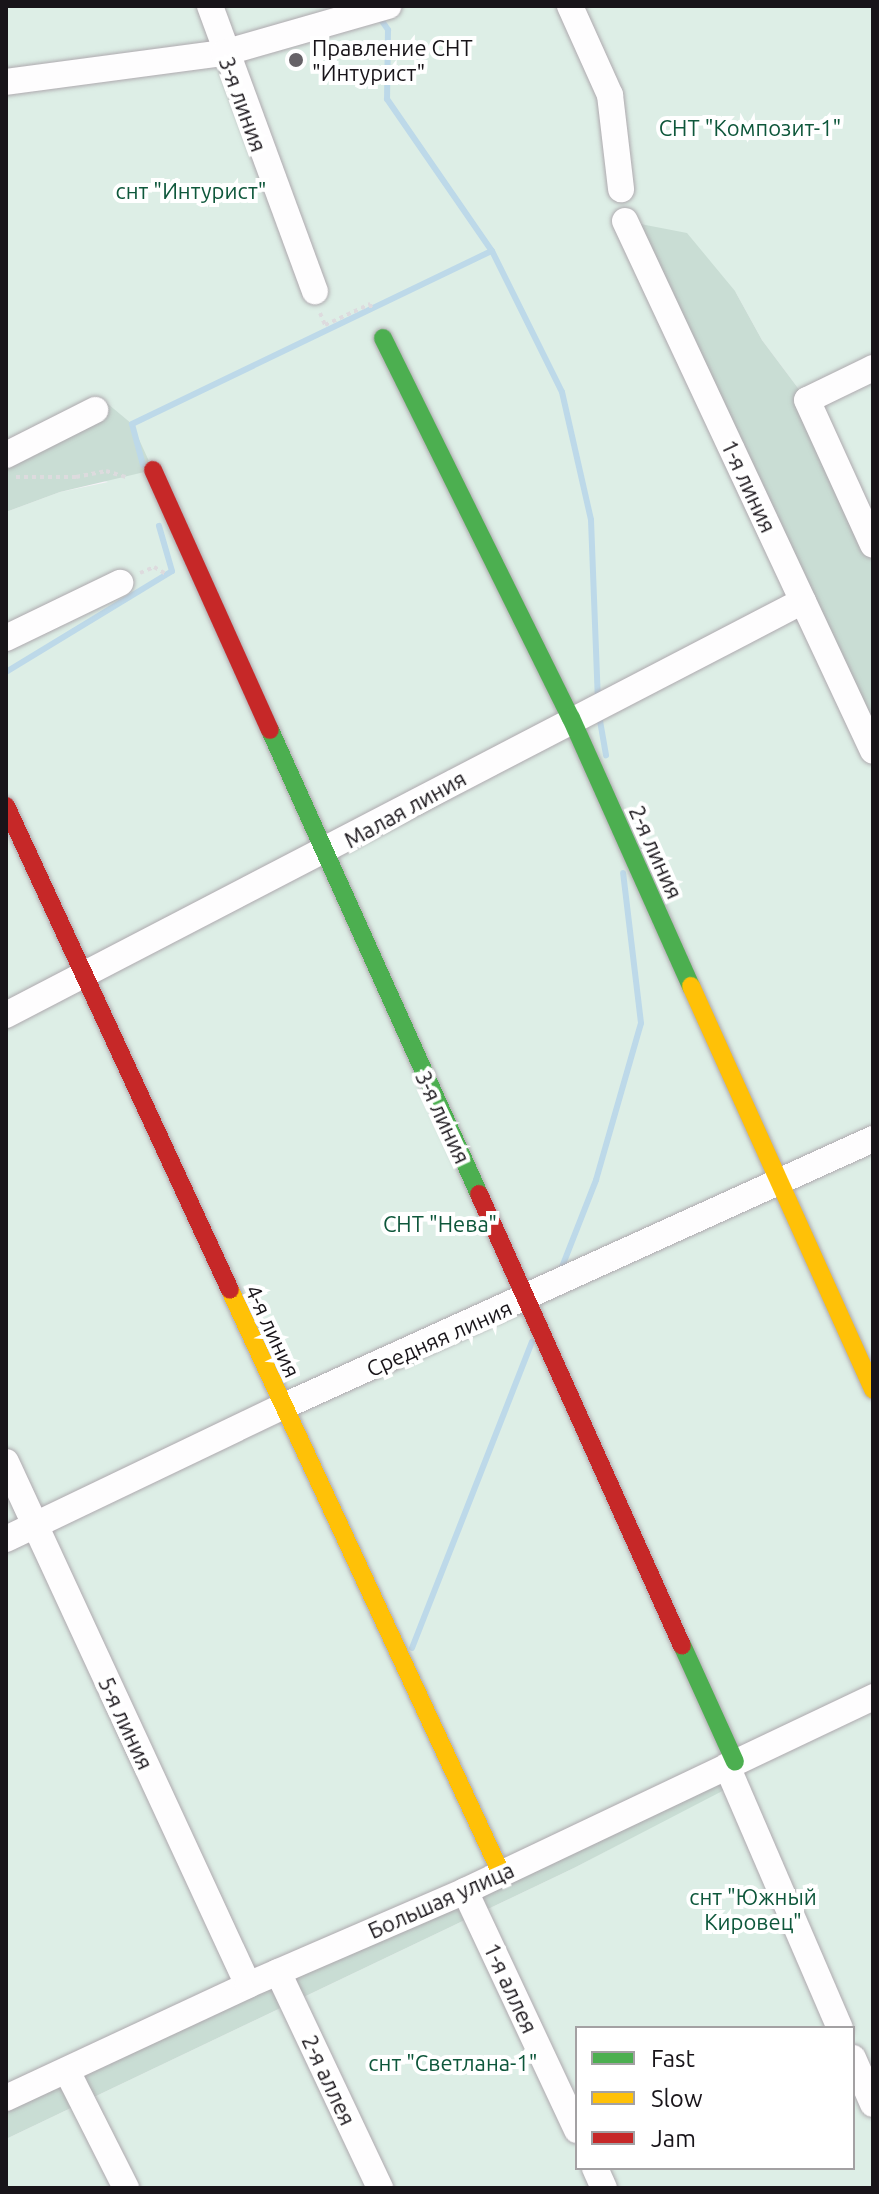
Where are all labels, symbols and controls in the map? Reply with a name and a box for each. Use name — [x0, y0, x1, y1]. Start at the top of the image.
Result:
place label: Правление СНТ "Интурист" — [312, 34, 473, 86]
marker: Правление СНТ "Интурист" — [287, 51, 305, 69]
street label: 3-я линия — [214, 53, 272, 155]
park label: СНТ "Композит-1" — [659, 115, 841, 141]
park label: снт "Интурист" — [115, 178, 267, 204]
street label: 1-я линия — [716, 435, 782, 537]
street label: Малая линия — [340, 765, 470, 853]
street label: 2-я линия — [624, 801, 688, 903]
street label: 3-я линия — [410, 1066, 476, 1168]
park label: СНТ "Нева" — [383, 1211, 497, 1237]
street label: 4-я линия — [240, 1280, 306, 1382]
street label: Средняя линия — [362, 1294, 516, 1382]
street label: 5-я линия — [93, 1672, 159, 1774]
street label: Большая улица — [364, 1856, 518, 1944]
park label: снт "Южный Кировец" — [689, 1883, 817, 1934]
street label: 1-я аллея — [479, 1939, 543, 2037]
legend — [575, 2026, 855, 2170]
street label: 2-я аллея — [297, 2031, 361, 2129]
text: Fast — [651, 2045, 695, 2072]
park label: снт "Светлана-1" — [368, 2050, 538, 2076]
text: Slow — [651, 2085, 703, 2112]
text: Jam — [651, 2125, 696, 2152]

